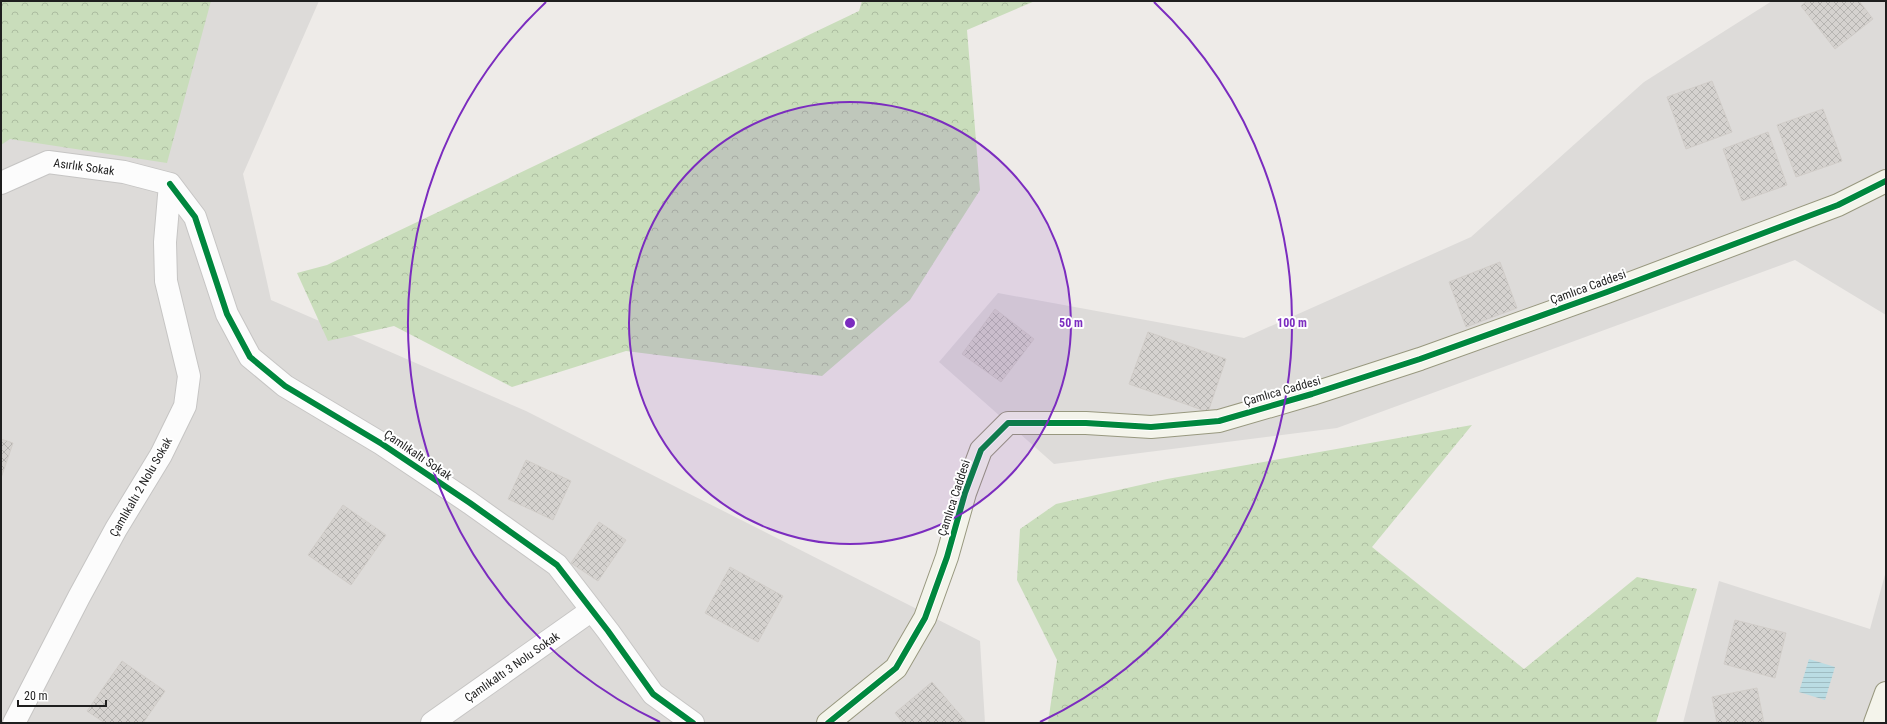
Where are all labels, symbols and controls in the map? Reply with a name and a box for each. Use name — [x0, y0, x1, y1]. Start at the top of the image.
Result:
street label: Asırlık Sokak — [53, 156, 116, 178]
street label: Çamlıca Caddesi — [1548, 267, 1628, 307]
centre of rings — [843, 316, 857, 330]
text: 50 m — [1059, 316, 1083, 330]
text: 100 m — [1277, 316, 1307, 330]
street label: Çamlıca Caddesi — [1242, 373, 1322, 409]
street label: Çamlıkaltı Sokak — [381, 427, 455, 483]
street label: Çamlıkaltı 2 Nolu Sokak — [107, 434, 175, 539]
street label: Çamlıca Caddesi — [935, 458, 973, 538]
street label: Çamlıkaltı 3 Nolu Sokak — [462, 629, 563, 705]
scale bar — [18, 682, 106, 708]
text: 20 m — [24, 689, 48, 703]

